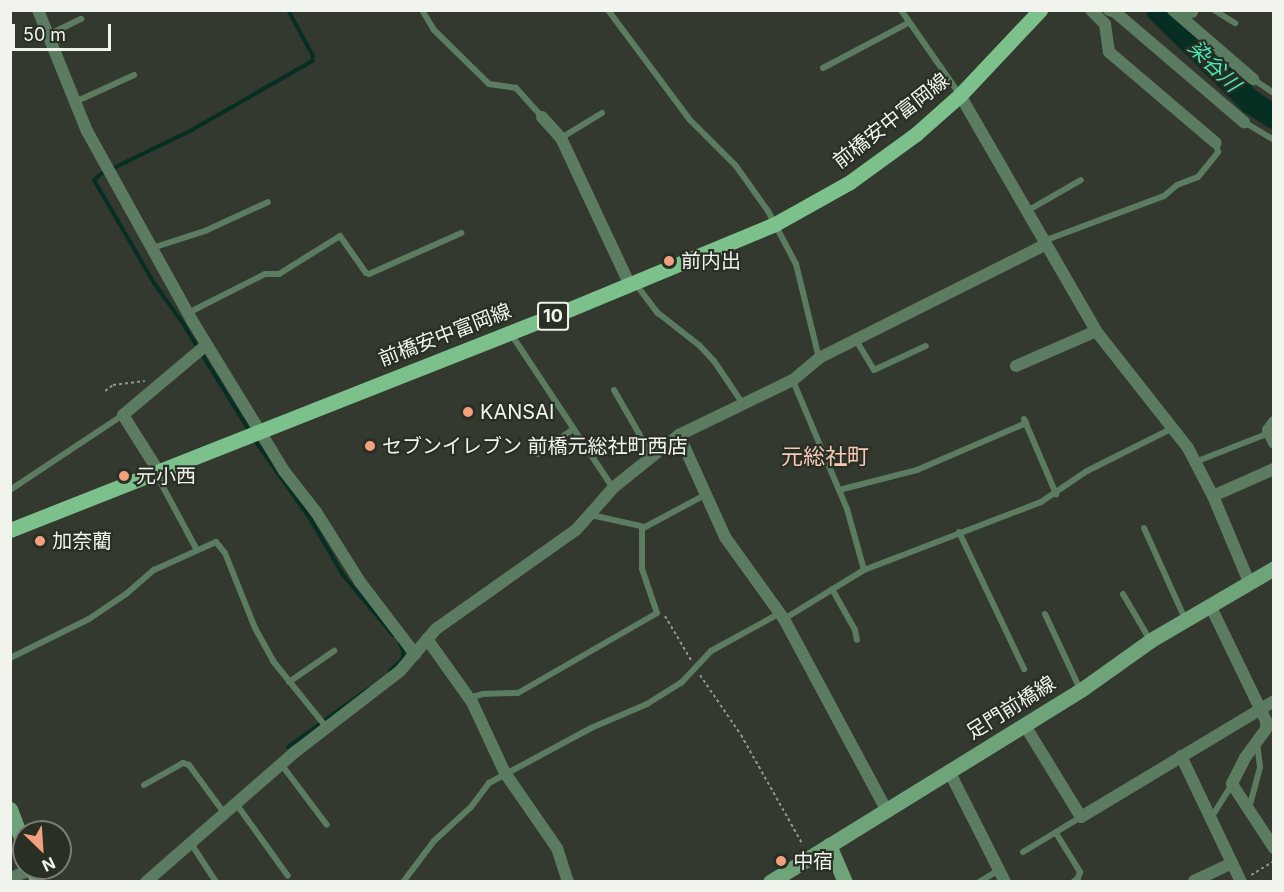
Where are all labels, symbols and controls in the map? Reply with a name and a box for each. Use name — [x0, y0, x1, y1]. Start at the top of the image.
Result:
scale bar — [15, 12, 114, 50]
text: 50 m — [23, 24, 66, 45]
water label: 染谷川 — [1183, 35, 1245, 97]
street label: 前橋安中富岡線 — [828, 68, 954, 174]
place label: 前内出 — [681, 249, 741, 273]
marker: 前内出 — [662, 254, 676, 268]
street label: 前橋安中富岡線 — [375, 299, 515, 371]
road number: 10 — [536, 301, 570, 331]
place label: KANSAI — [480, 400, 554, 424]
marker: KANSAI — [461, 405, 475, 419]
place label: セブンイレブン 前橋元総社町西店 — [382, 434, 688, 458]
marker: セブンイレブン 前橋元総社町西店 — [363, 439, 377, 453]
district label: 元総社町 — [781, 444, 869, 470]
place label: 元小西 — [136, 464, 196, 488]
marker: 元小西 — [117, 469, 131, 483]
place label: 加奈藺 — [52, 529, 112, 553]
marker: 加奈藺 — [33, 534, 47, 548]
street label: 足門前橋線 — [962, 671, 1060, 745]
north arrow — [12, 820, 72, 880]
place label: 中宿 — [793, 849, 833, 873]
text: N — [39, 853, 59, 876]
marker: 中宿 — [774, 854, 788, 868]

